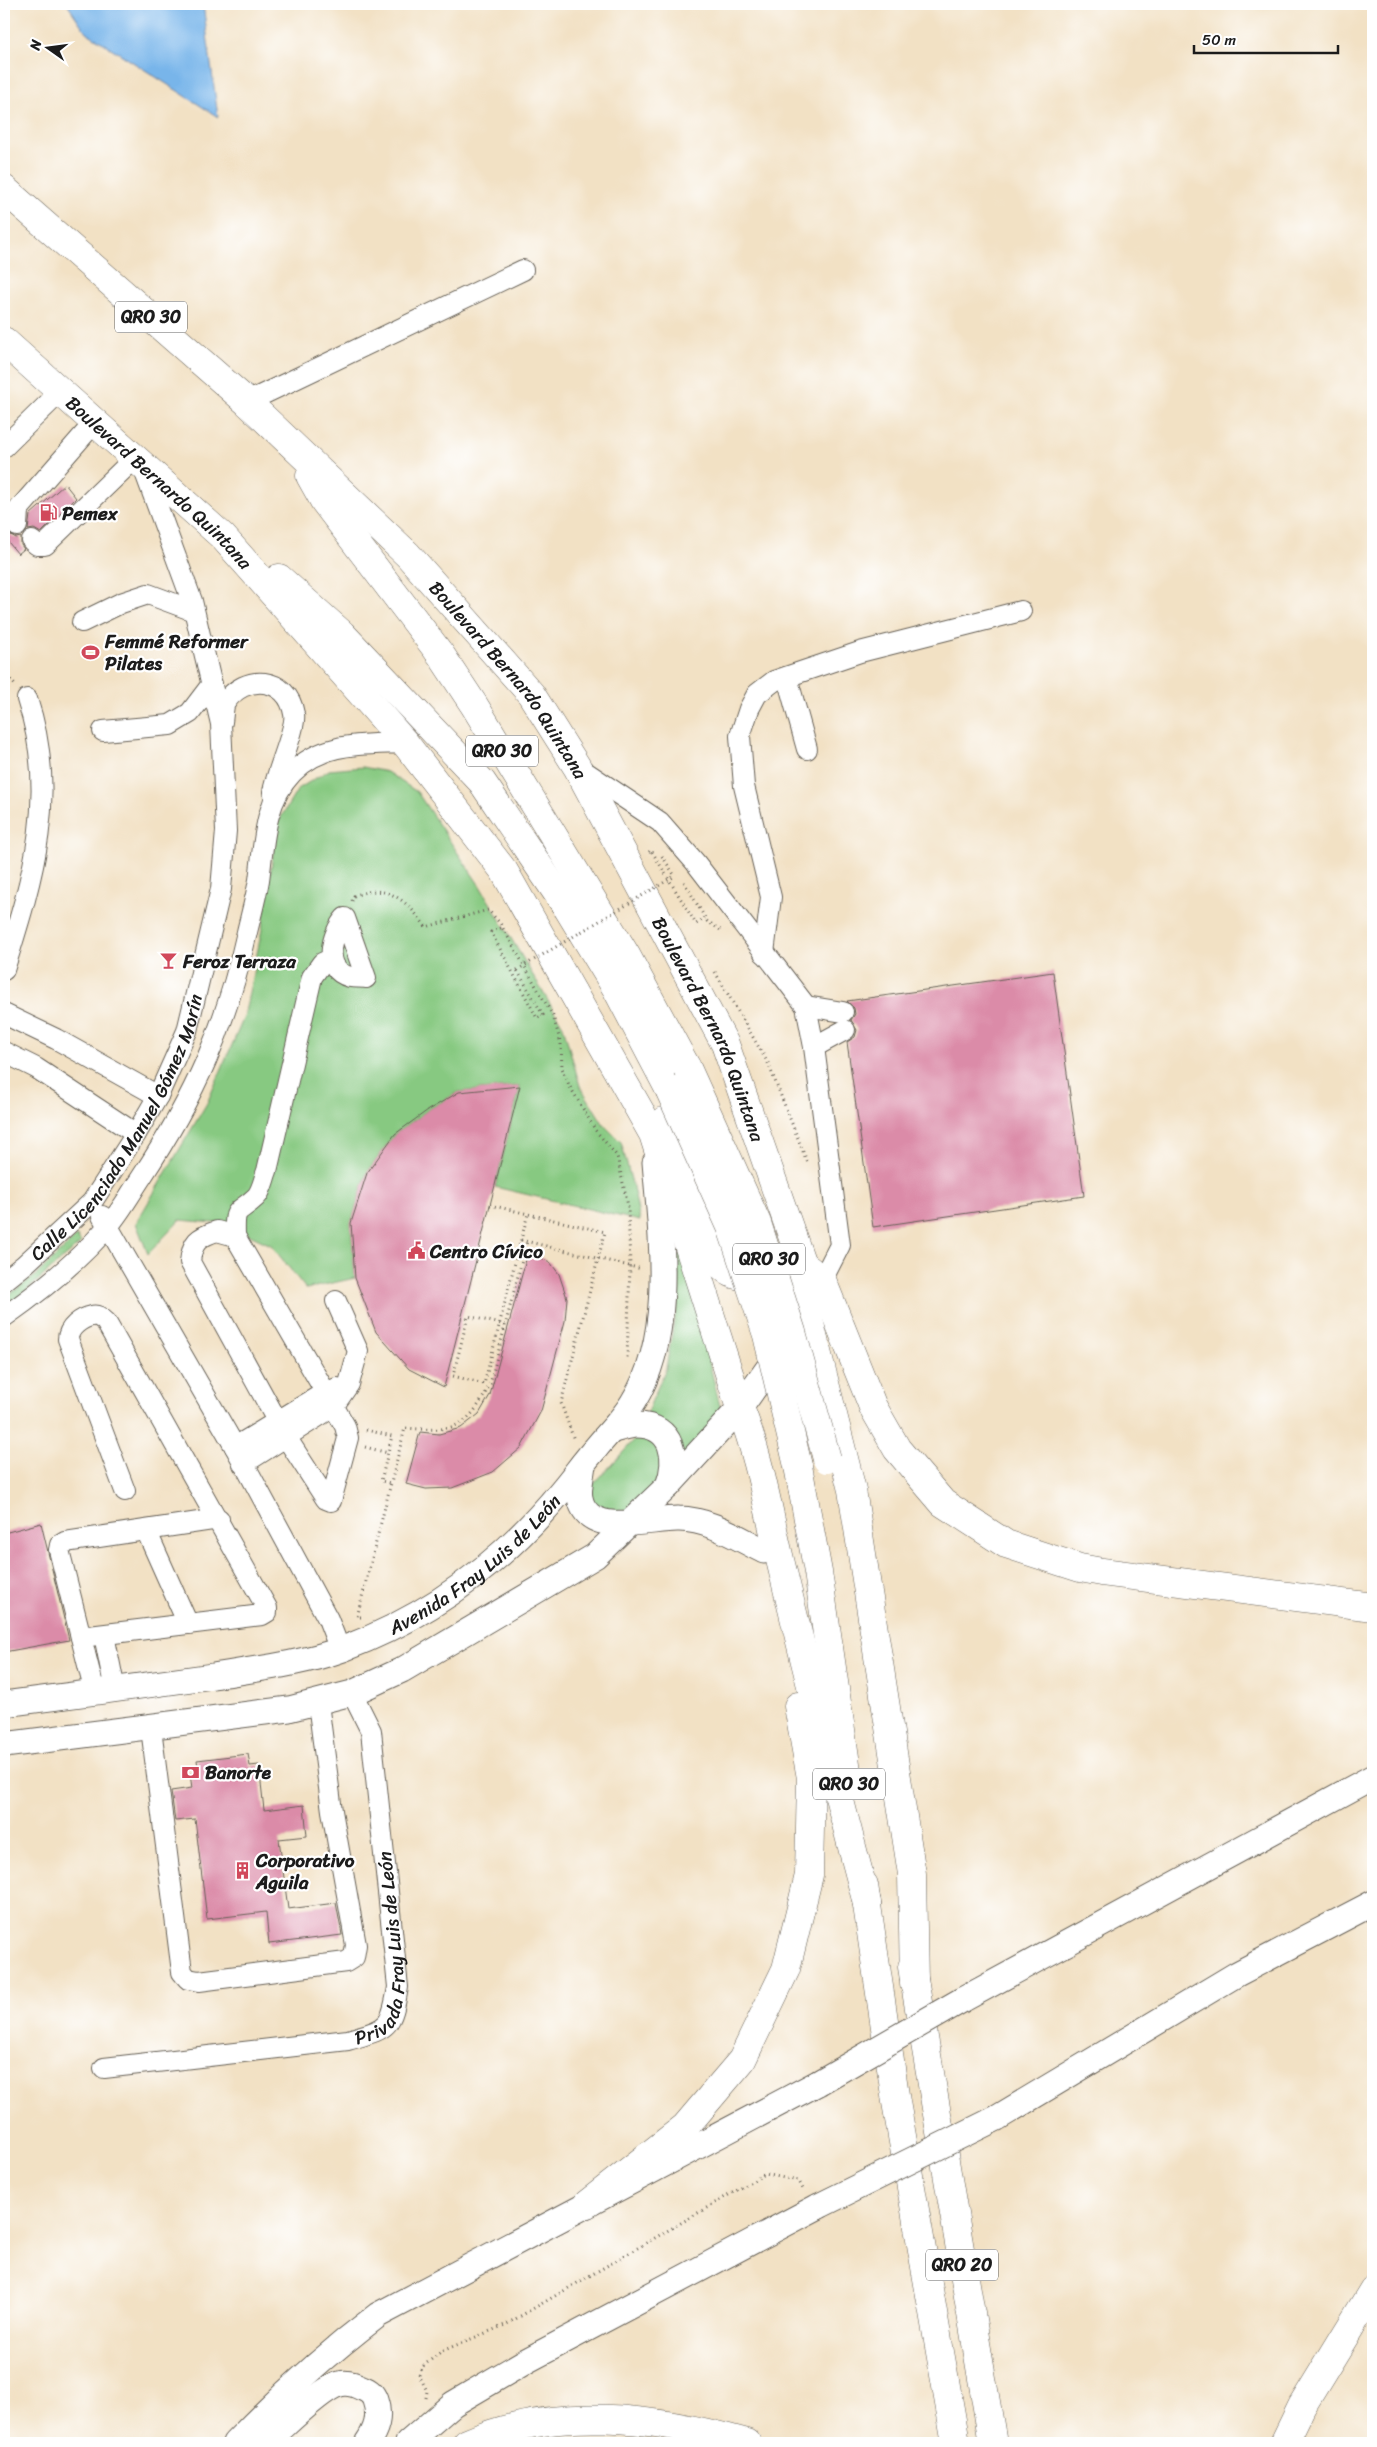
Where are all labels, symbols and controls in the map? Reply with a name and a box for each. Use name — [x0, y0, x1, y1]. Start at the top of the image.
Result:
north arrow — [22, 22, 72, 72]
scale bar — [1194, 22, 1338, 54]
text: 50 m — [1202, 27, 1237, 53]
text: N — [22, 37, 49, 54]
road number: QRO 30 — [115, 302, 187, 332]
street label: Boulevard Bernardo Quintana — [58, 387, 261, 577]
place label: Pemex — [62, 497, 119, 530]
fuel station icon: Pemex — [38, 503, 58, 523]
street label: Boulevard Bernardo Quintana — [421, 573, 597, 785]
place label: Femmé Reformer Pilates — [104, 625, 249, 680]
sports icon: Femmé Reformer Pilates — [81, 642, 101, 662]
road number: QRO 30 — [466, 736, 538, 766]
street label: Boulevard Bernardo Quintana — [643, 910, 775, 1147]
place label: Feroz Terraza — [182, 945, 296, 978]
bar icon: Feroz Terraza — [159, 951, 179, 971]
street label: Calle Licenciado Manuel Gómez Morín — [22, 991, 212, 1269]
place label: Centro Cívico — [429, 1235, 543, 1268]
public building icon: Centro Cívico — [406, 1241, 426, 1261]
road number: QRO 30 — [733, 1244, 805, 1274]
street label: Avenida Fray Luis de León — [382, 1486, 569, 1644]
place label: Banorte — [205, 1756, 272, 1789]
bank icon: Banorte — [181, 1762, 201, 1782]
road number: QRO 30 — [813, 1768, 885, 1800]
place label: Corporativo Aguila — [255, 1844, 355, 1899]
street label: Privada Fray Luis de León — [350, 1850, 415, 2054]
building icon: Corporativo Aguila — [232, 1861, 252, 1881]
road number: QRO 20 — [926, 2250, 998, 2280]

